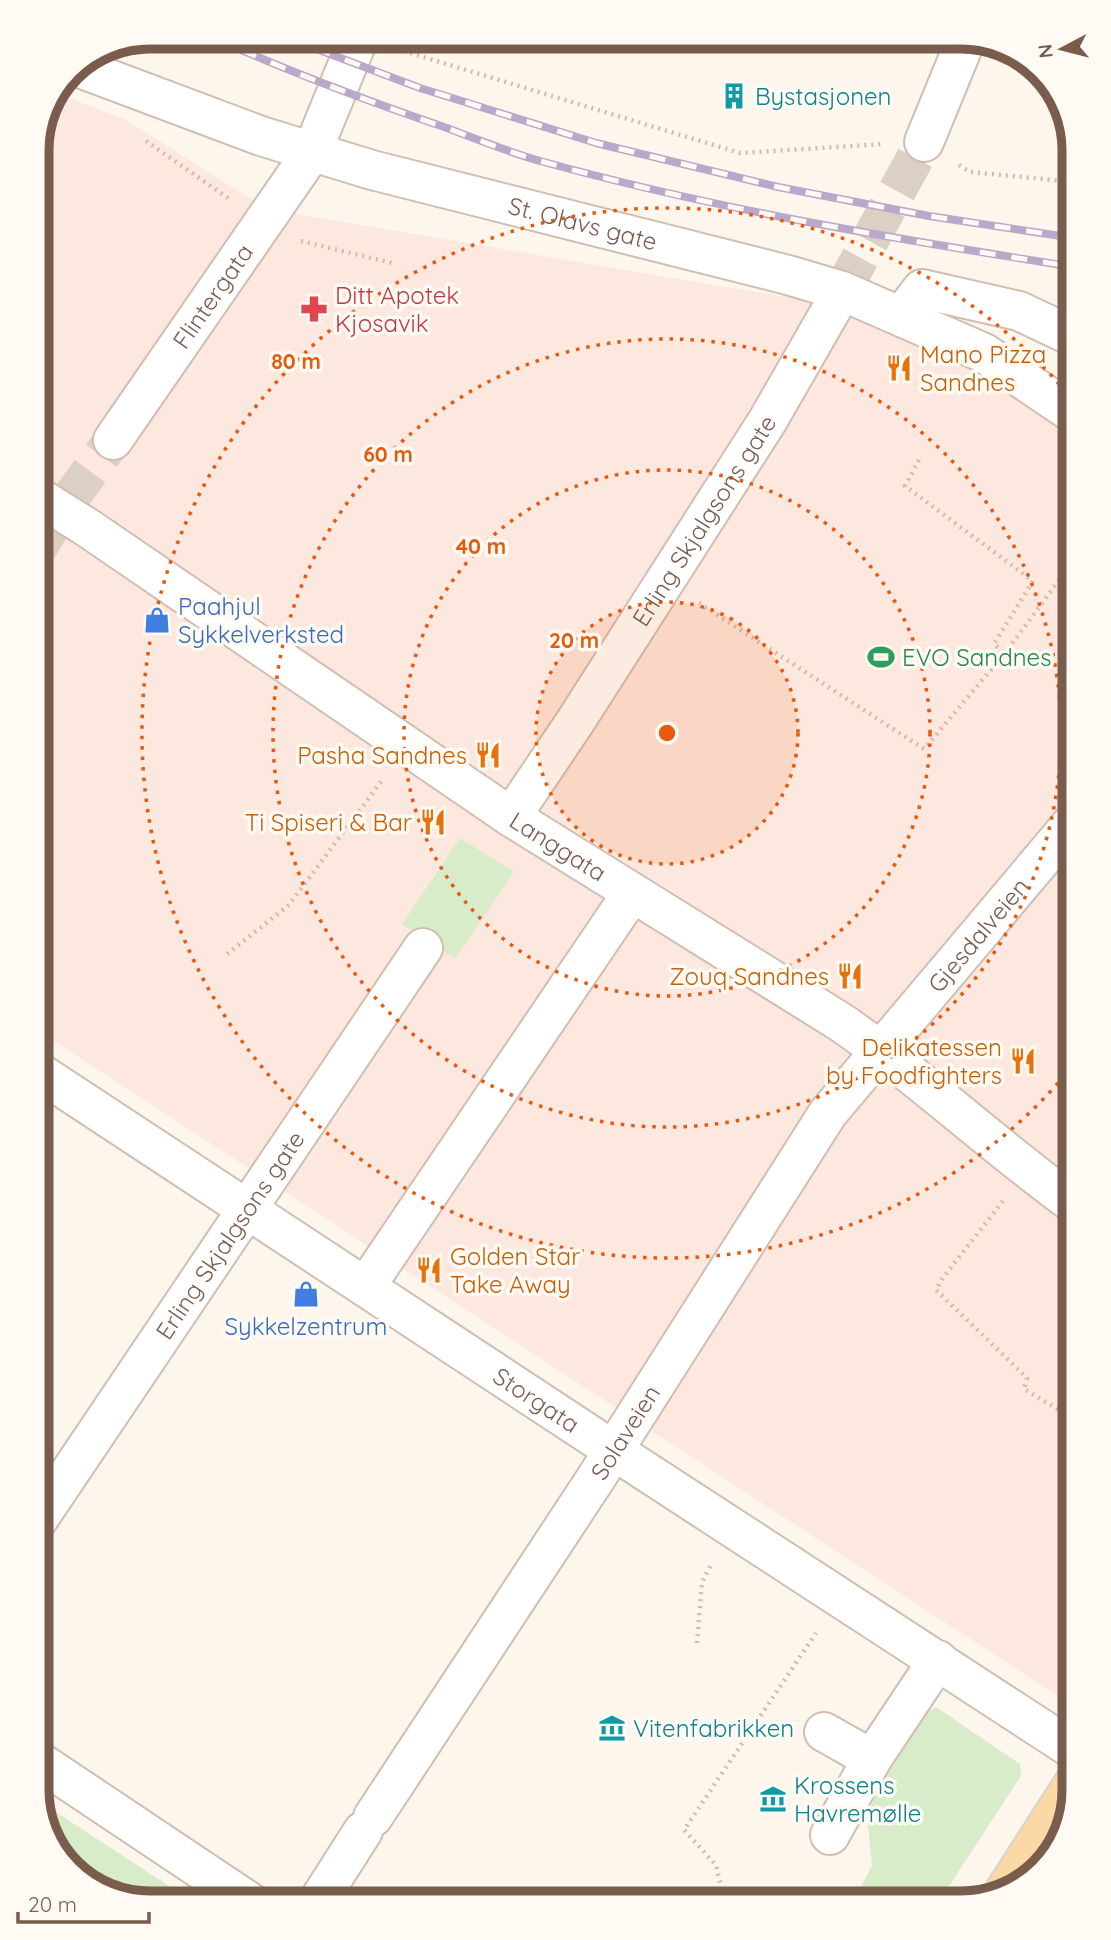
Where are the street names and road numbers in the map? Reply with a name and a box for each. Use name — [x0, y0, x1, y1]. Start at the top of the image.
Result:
street label: St. Olavs gate — [505, 190, 660, 256]
street label: Flintergata — [166, 238, 259, 354]
street label: Erling Skjalgsons gate — [625, 409, 782, 631]
street label: Langgata — [504, 805, 612, 888]
street label: Gjesdalveien — [921, 872, 1035, 998]
street label: Erling Skjalgsons gate — [149, 1125, 311, 1345]
street label: Storgata — [488, 1361, 585, 1439]
street label: Solaveien — [584, 1379, 666, 1485]

